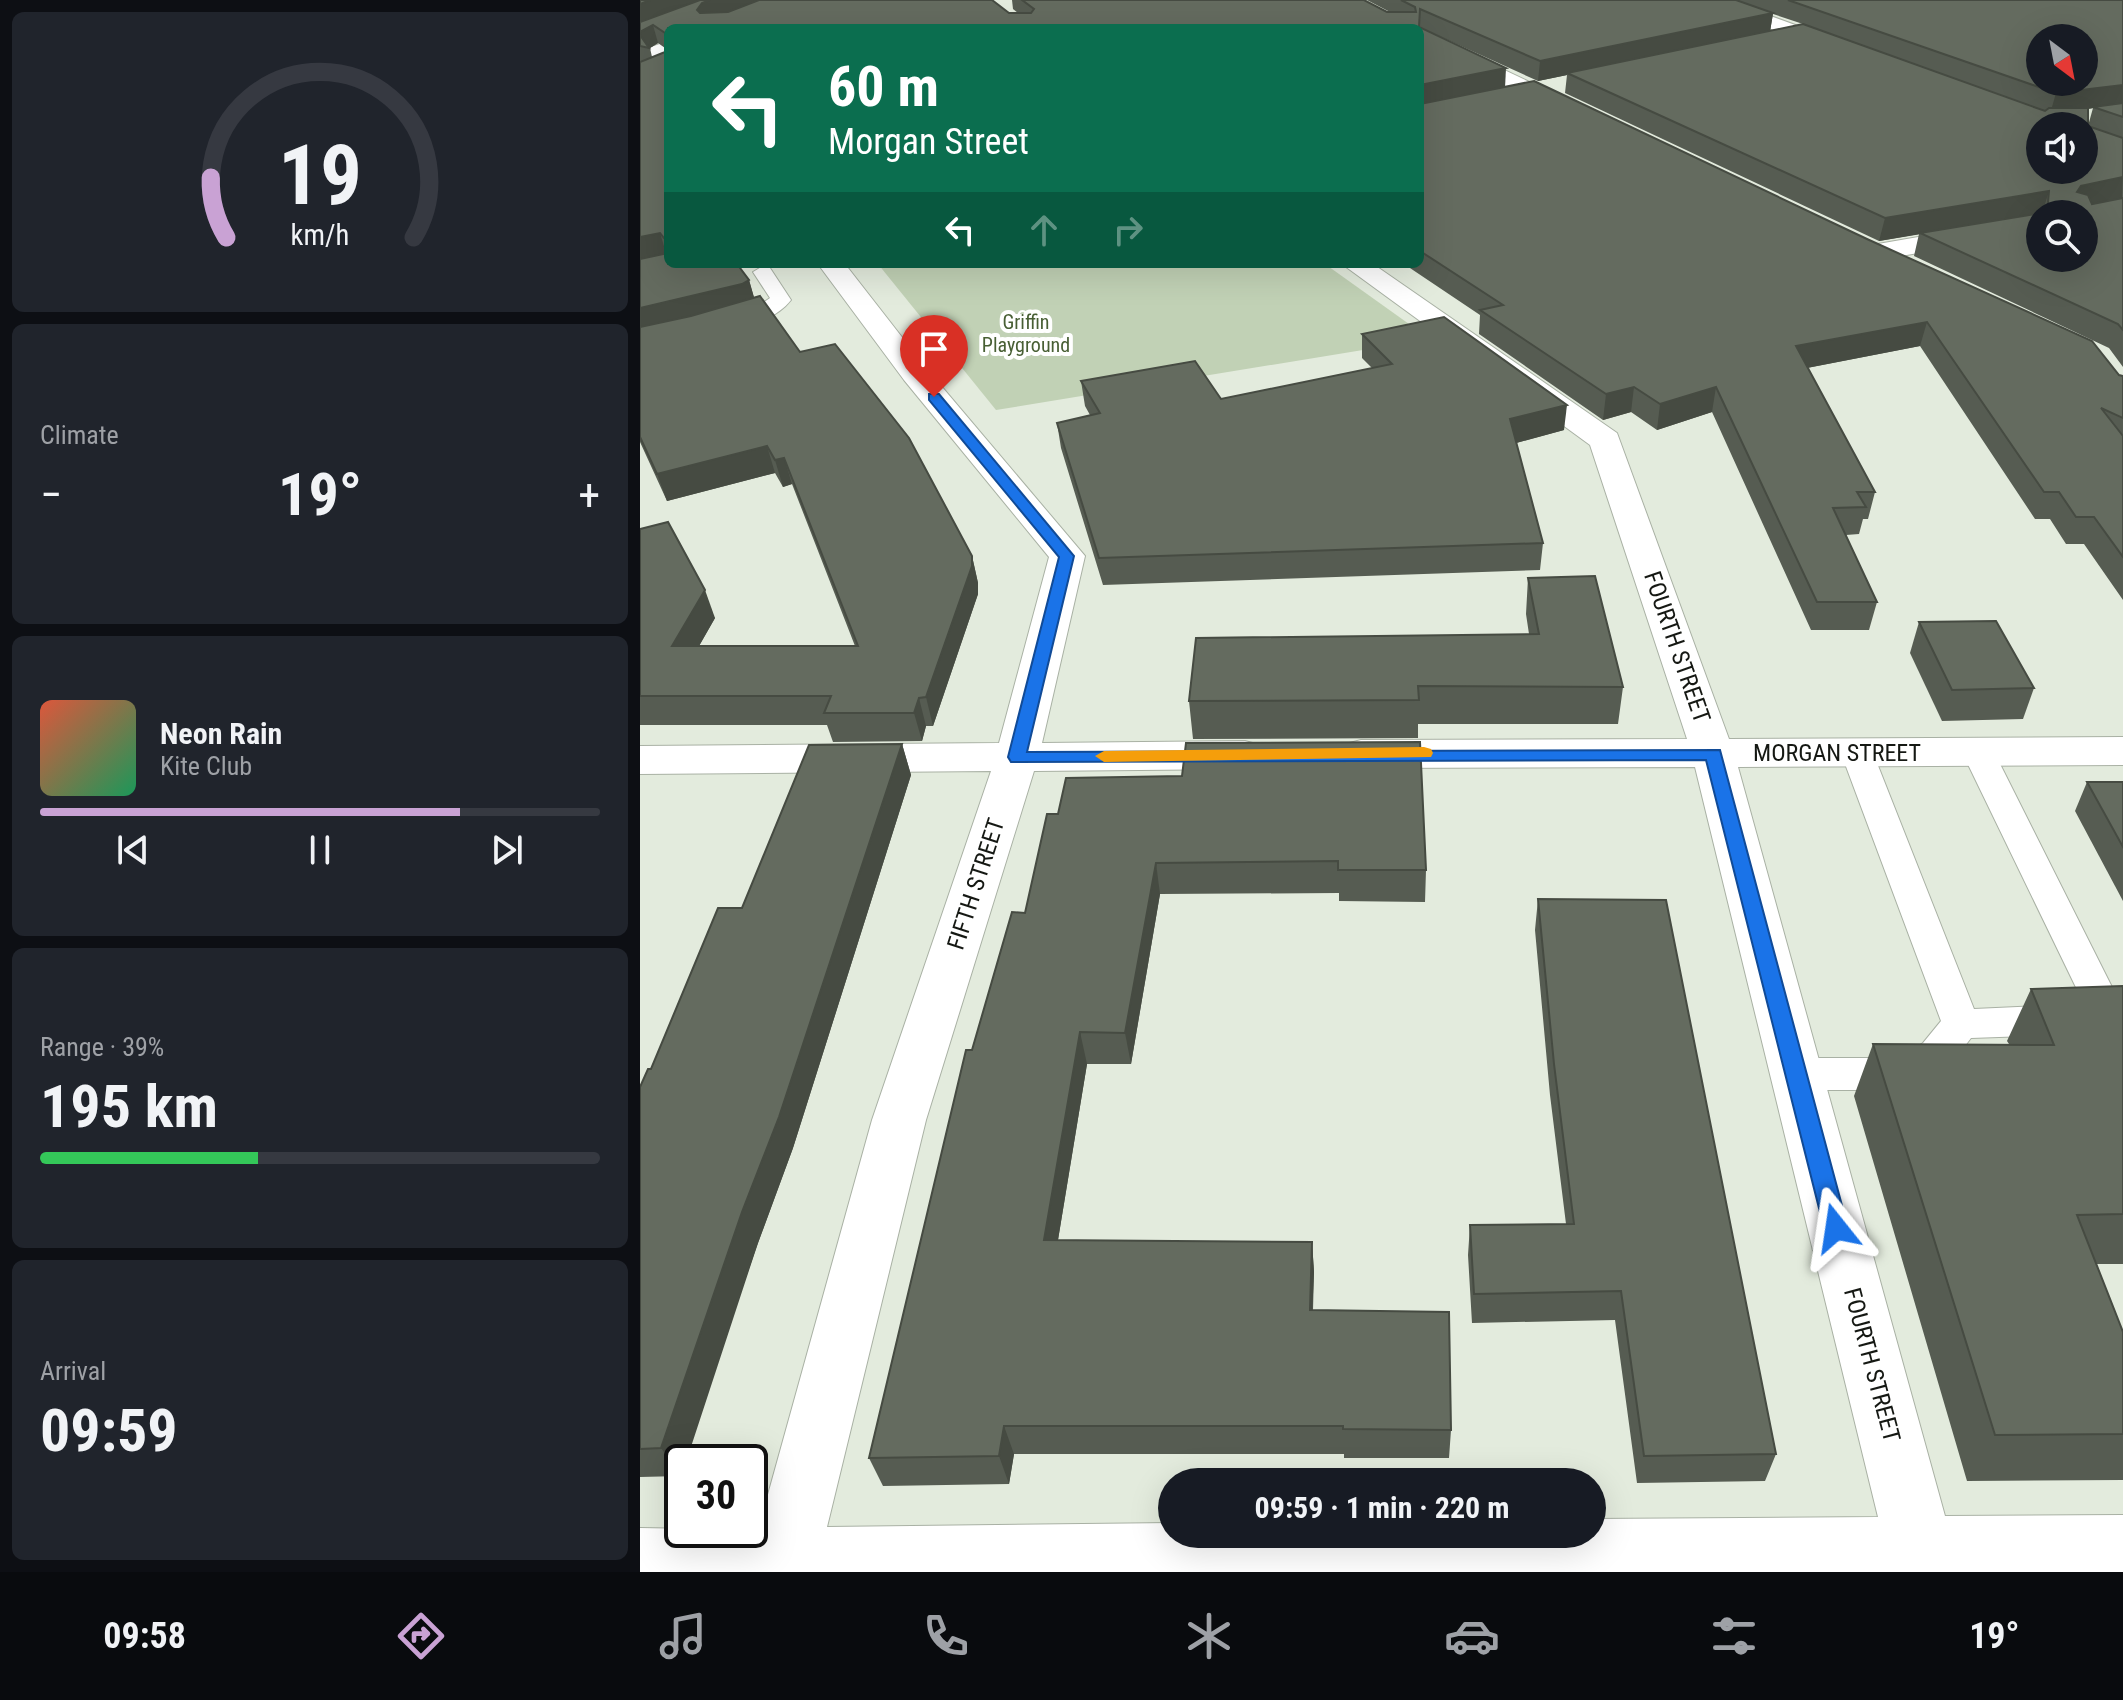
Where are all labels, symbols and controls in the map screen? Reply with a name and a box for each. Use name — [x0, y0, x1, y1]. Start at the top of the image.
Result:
north arrow — [2026, 24, 2098, 96]
map controls — [2026, 24, 2098, 272]
text: 60 m — [828, 54, 939, 120]
icon: left — [696, 56, 800, 160]
button: sound — [2026, 112, 2098, 184]
text: Morgan Street — [828, 121, 1029, 163]
text: 19 — [278, 127, 362, 224]
button: search — [2026, 200, 2098, 272]
icon: left — [938, 208, 982, 252]
icon: ahead — [1022, 208, 1066, 252]
icon: right — [1106, 208, 1150, 252]
text: km/h — [291, 218, 349, 252]
park label: Griffin Playground — [982, 310, 1070, 357]
pin — [900, 315, 968, 397]
icon: arrive — [912, 327, 956, 371]
text: Climate — [40, 420, 119, 450]
text: 19° — [278, 459, 362, 530]
text: − — [40, 469, 62, 521]
text: + — [578, 469, 600, 521]
street label: FOURTH STREET — [1638, 568, 1716, 726]
text: Neon Rain — [160, 716, 282, 751]
street label: MORGAN STREET — [1753, 739, 1921, 767]
text: Kite Club — [160, 751, 252, 781]
street label: FIFTH STREET — [942, 815, 1010, 953]
icon: previous — [111, 828, 155, 872]
icon: pause — [298, 828, 342, 872]
icon: next — [485, 828, 529, 872]
text: Range · 39% — [40, 1032, 164, 1062]
text: 195 km — [40, 1071, 218, 1142]
position arrow — [1794, 1186, 1878, 1270]
street label: FOURTH STREET — [1838, 1285, 1906, 1445]
text: Arrival — [40, 1356, 106, 1386]
text: 09:59 — [40, 1395, 178, 1466]
speed limit sign: 30 — [664, 1444, 768, 1548]
text: 09:59 · 1 min · 220 m — [1255, 1490, 1509, 1525]
icon: directions — [393, 1608, 449, 1664]
icon: music — [655, 1608, 711, 1664]
icon: phone — [918, 1608, 974, 1664]
icon: climate — [1181, 1608, 1237, 1664]
icon: car — [1444, 1608, 1500, 1664]
icon: filters — [1706, 1608, 1762, 1664]
text: 09:58 — [103, 1615, 186, 1657]
text: 19° — [1969, 1615, 2020, 1657]

